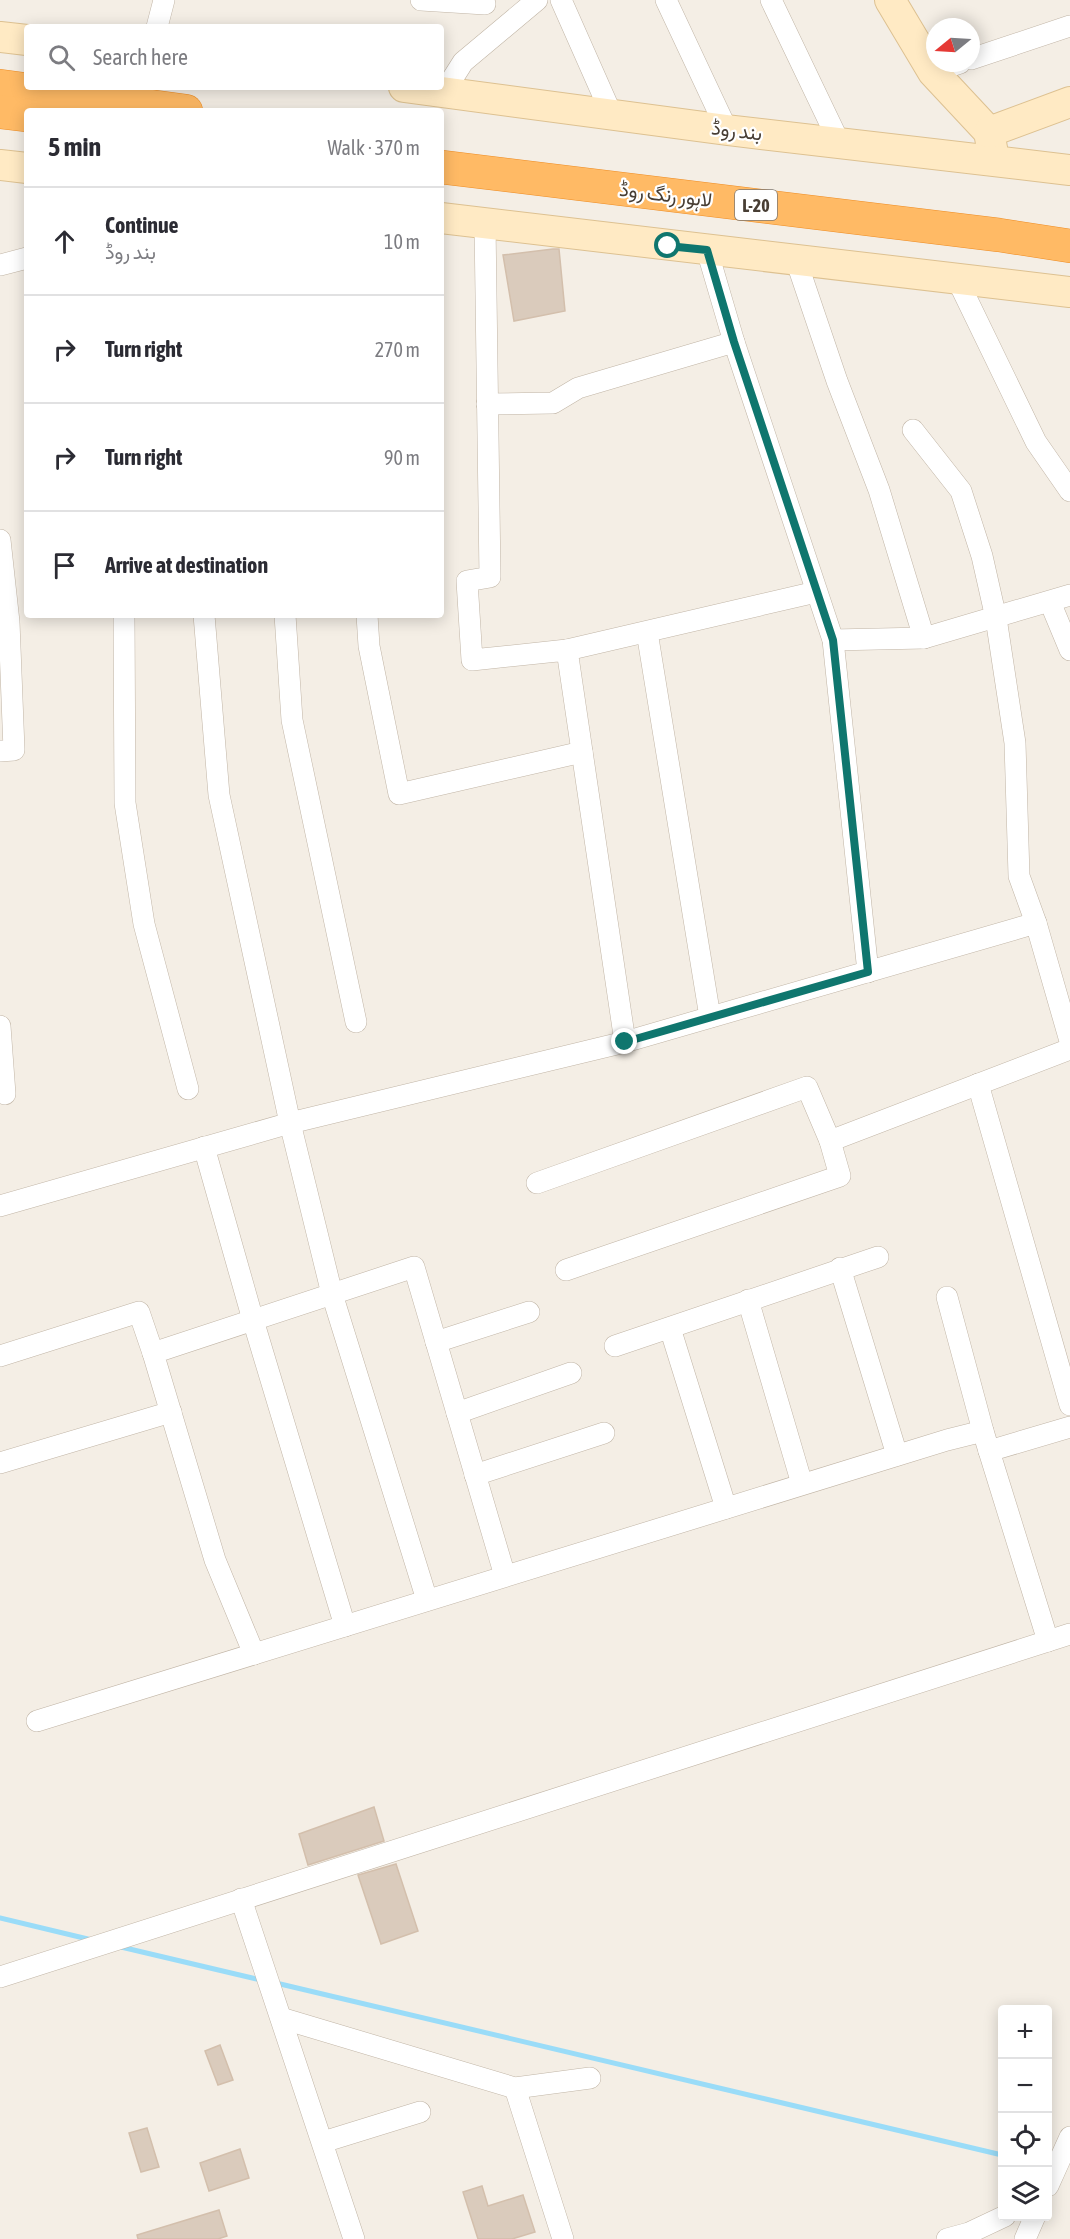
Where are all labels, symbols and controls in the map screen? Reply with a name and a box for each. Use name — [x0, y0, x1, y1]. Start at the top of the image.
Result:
north arrow — [926, 18, 980, 72]
search box — [24, 24, 444, 90]
icon: search — [45, 41, 78, 74]
text: Search here — [93, 44, 188, 70]
street label: بند روڈ — [710, 115, 764, 147]
text: 5 min — [48, 132, 101, 162]
text: Walk · 370 m — [328, 136, 420, 159]
street label: لاہور رنگ روڈ — [618, 177, 714, 213]
road number: L-20 — [735, 190, 777, 220]
text: Continue — [105, 212, 179, 238]
icon: ahead — [48, 225, 81, 258]
text: 10 m — [384, 230, 420, 253]
route start — [654, 232, 680, 258]
text: بند روڈ — [105, 240, 156, 263]
icon: right — [48, 333, 81, 366]
text: Turn right — [105, 336, 182, 362]
text: 270 m — [375, 338, 420, 361]
icon: right — [48, 441, 81, 474]
text: Turn right — [105, 444, 182, 470]
text: 90 m — [384, 446, 420, 469]
icon: arrive — [48, 549, 81, 582]
text: Arrive at destination — [105, 552, 268, 578]
route end — [611, 1028, 637, 1054]
map controls — [998, 2005, 1052, 2221]
button: + — [998, 2005, 1052, 2059]
button: − — [998, 2059, 1052, 2113]
button: locate — [998, 2113, 1052, 2167]
button: layers — [998, 2167, 1052, 2221]

